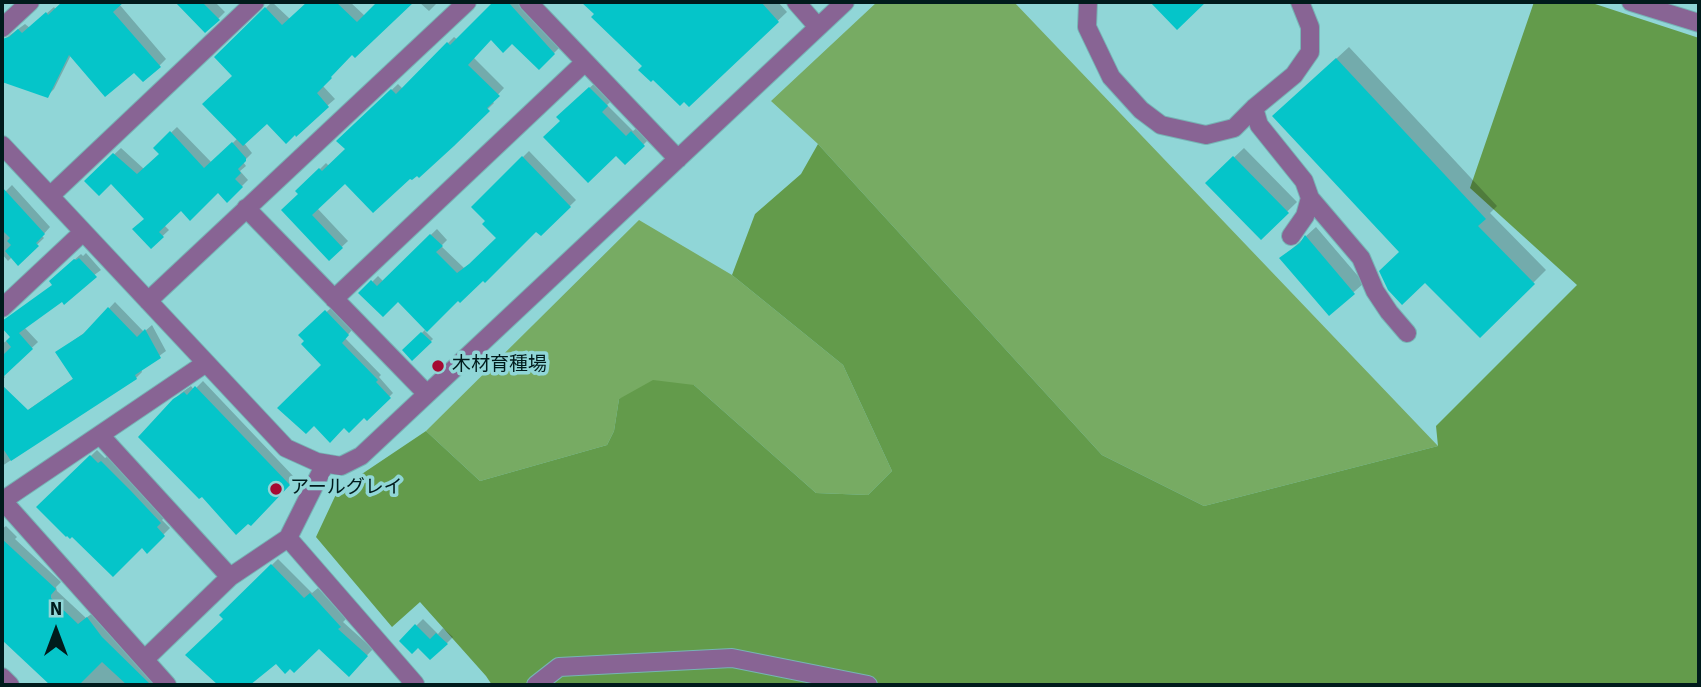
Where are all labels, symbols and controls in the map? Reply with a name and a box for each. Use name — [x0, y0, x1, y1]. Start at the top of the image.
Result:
place label: 木材育種場 — [452, 355, 547, 377]
marker: 木材育種場 — [430, 358, 446, 374]
place label: アールグレイ — [290, 478, 403, 500]
marker: アールグレイ — [268, 481, 284, 497]
north arrow — [21, 596, 91, 666]
text: N — [50, 596, 62, 623]

